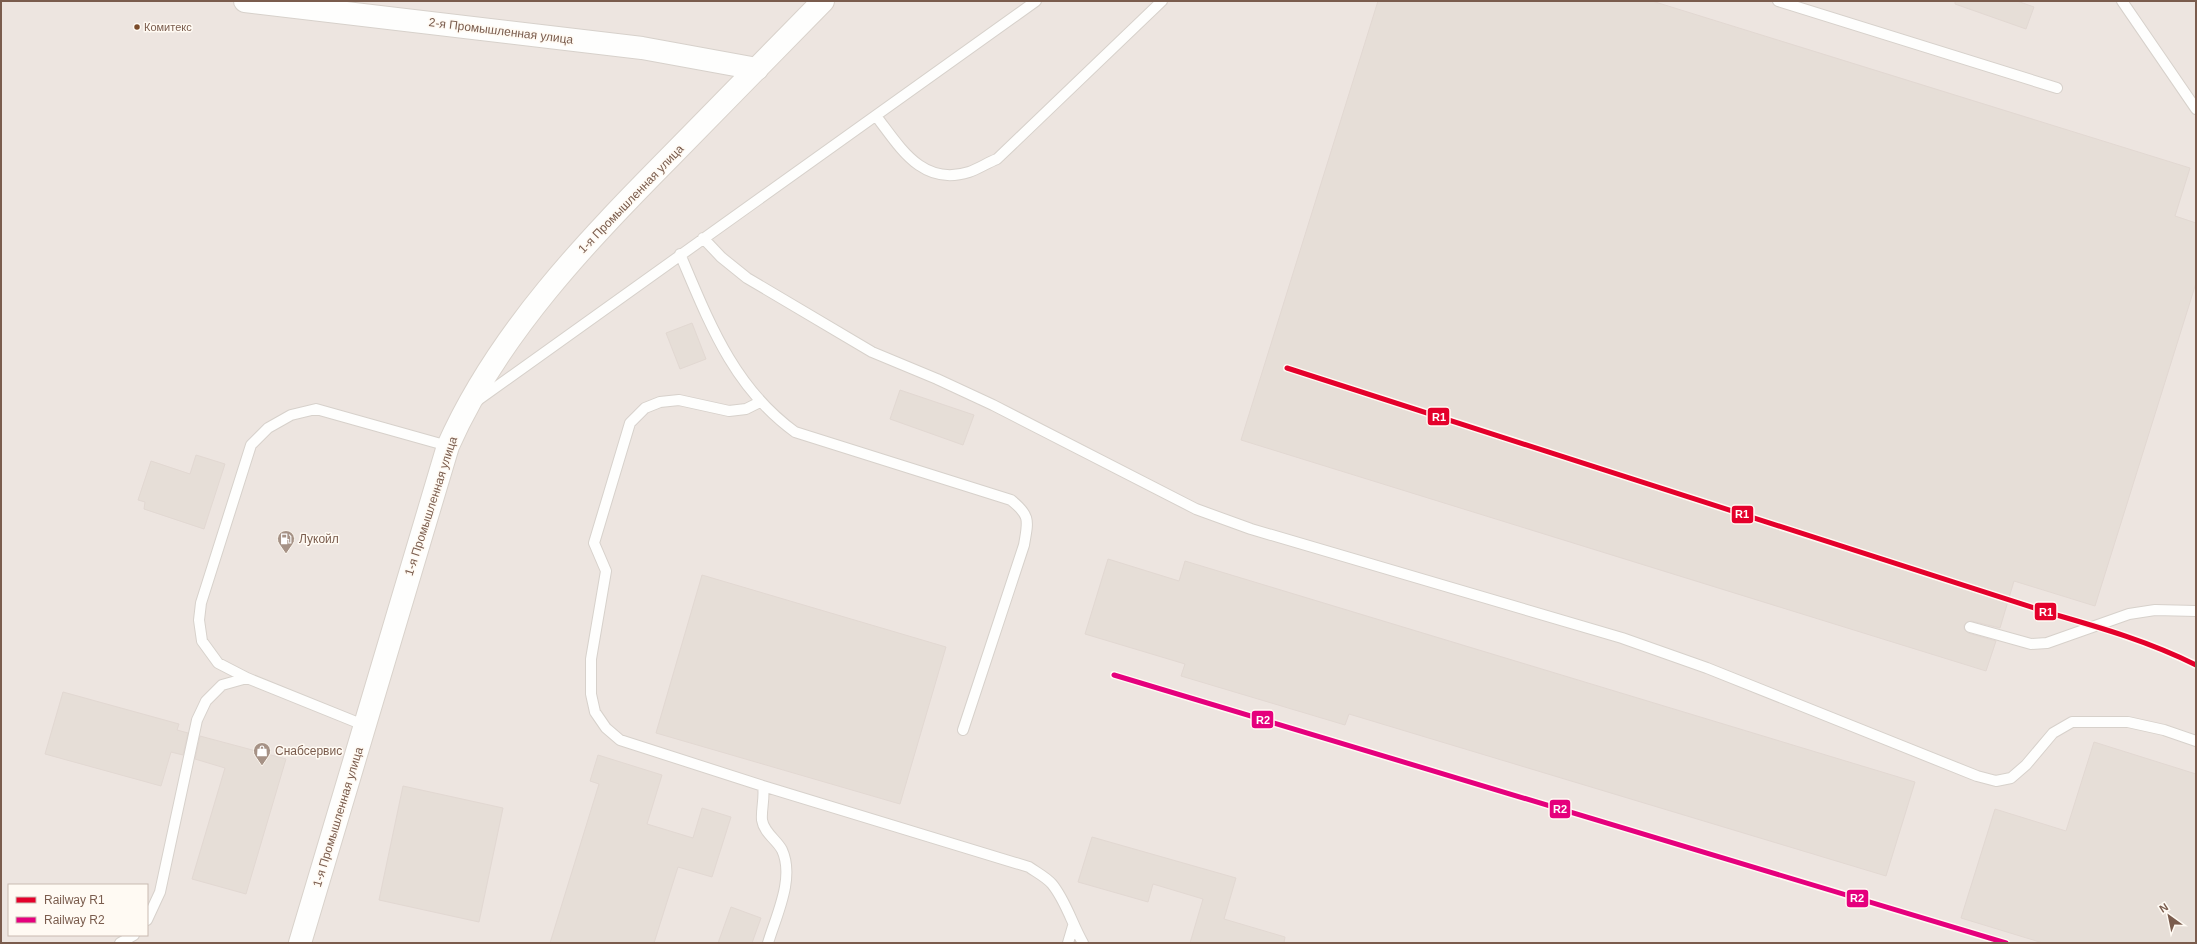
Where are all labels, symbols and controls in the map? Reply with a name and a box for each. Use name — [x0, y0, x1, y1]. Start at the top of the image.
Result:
street label: 2-я Промышленная улица — [428, 15, 574, 47]
place label: Комитекс — [144, 21, 192, 33]
marker: Комитекс — [132, 22, 142, 32]
street label: 1-я Промышленная улица — [575, 142, 687, 256]
line badge: R1 — [1427, 407, 1450, 426]
text: R1 — [1432, 411, 1446, 423]
street label: 1-я Промышленная улица — [402, 434, 460, 577]
line badge: R1 — [1731, 505, 1754, 524]
text: R1 — [1735, 508, 1749, 520]
fuel station icon: Лукойл — [276, 529, 296, 554]
place label: Лукойл — [299, 532, 339, 546]
line badge: R1 — [2034, 602, 2057, 621]
text: R1 — [2039, 606, 2053, 618]
line badge: R2 — [1251, 710, 1274, 729]
text: R2 — [1256, 714, 1270, 726]
shop icon: Снабсервис — [252, 741, 272, 766]
place label: Снабсервис — [275, 744, 342, 758]
street label: 1-я Промышленная улица — [310, 745, 366, 889]
line badge: R2 — [1549, 799, 1571, 819]
text: R2 — [1553, 803, 1567, 815]
legend — [8, 884, 148, 936]
line badge: R2 — [1846, 889, 1869, 908]
text: R2 — [1850, 892, 1864, 904]
text: Railway R1 — [44, 893, 105, 907]
north arrow — [2149, 896, 2189, 936]
text: N — [2157, 900, 2170, 915]
text: Railway R2 — [44, 913, 105, 927]

